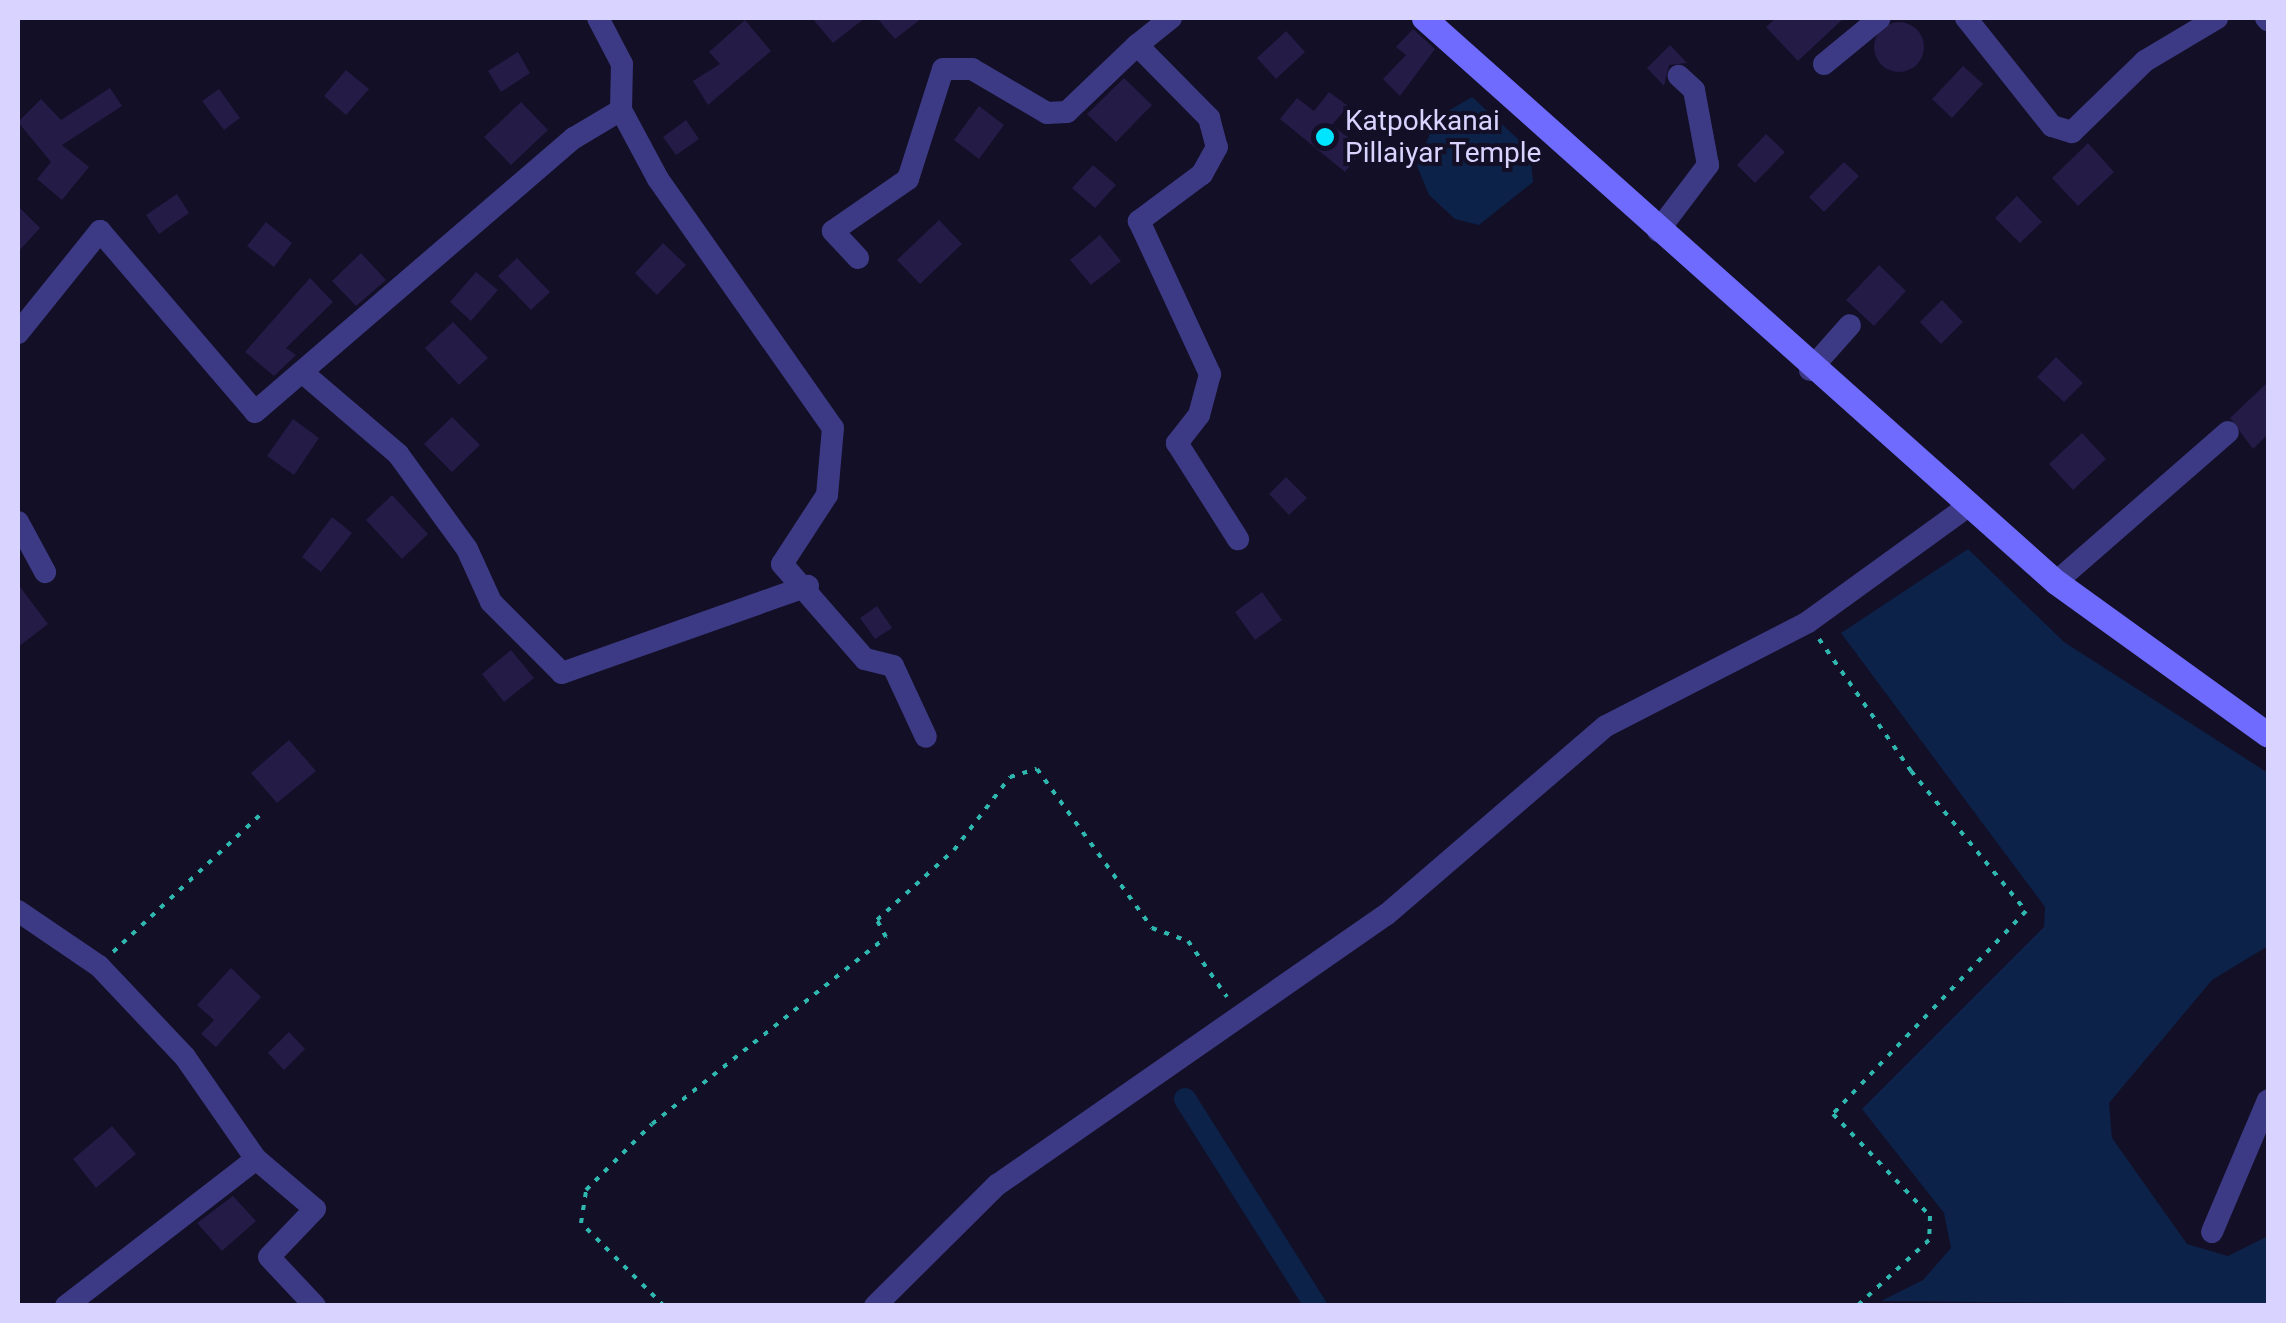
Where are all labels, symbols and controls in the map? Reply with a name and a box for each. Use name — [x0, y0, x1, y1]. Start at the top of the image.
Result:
place label: Katpokkanai Pillaiyar Temple — [1345, 104, 1542, 170]
marker: Katpokkanai Pillaiyar Temple — [1314, 126, 1336, 148]

